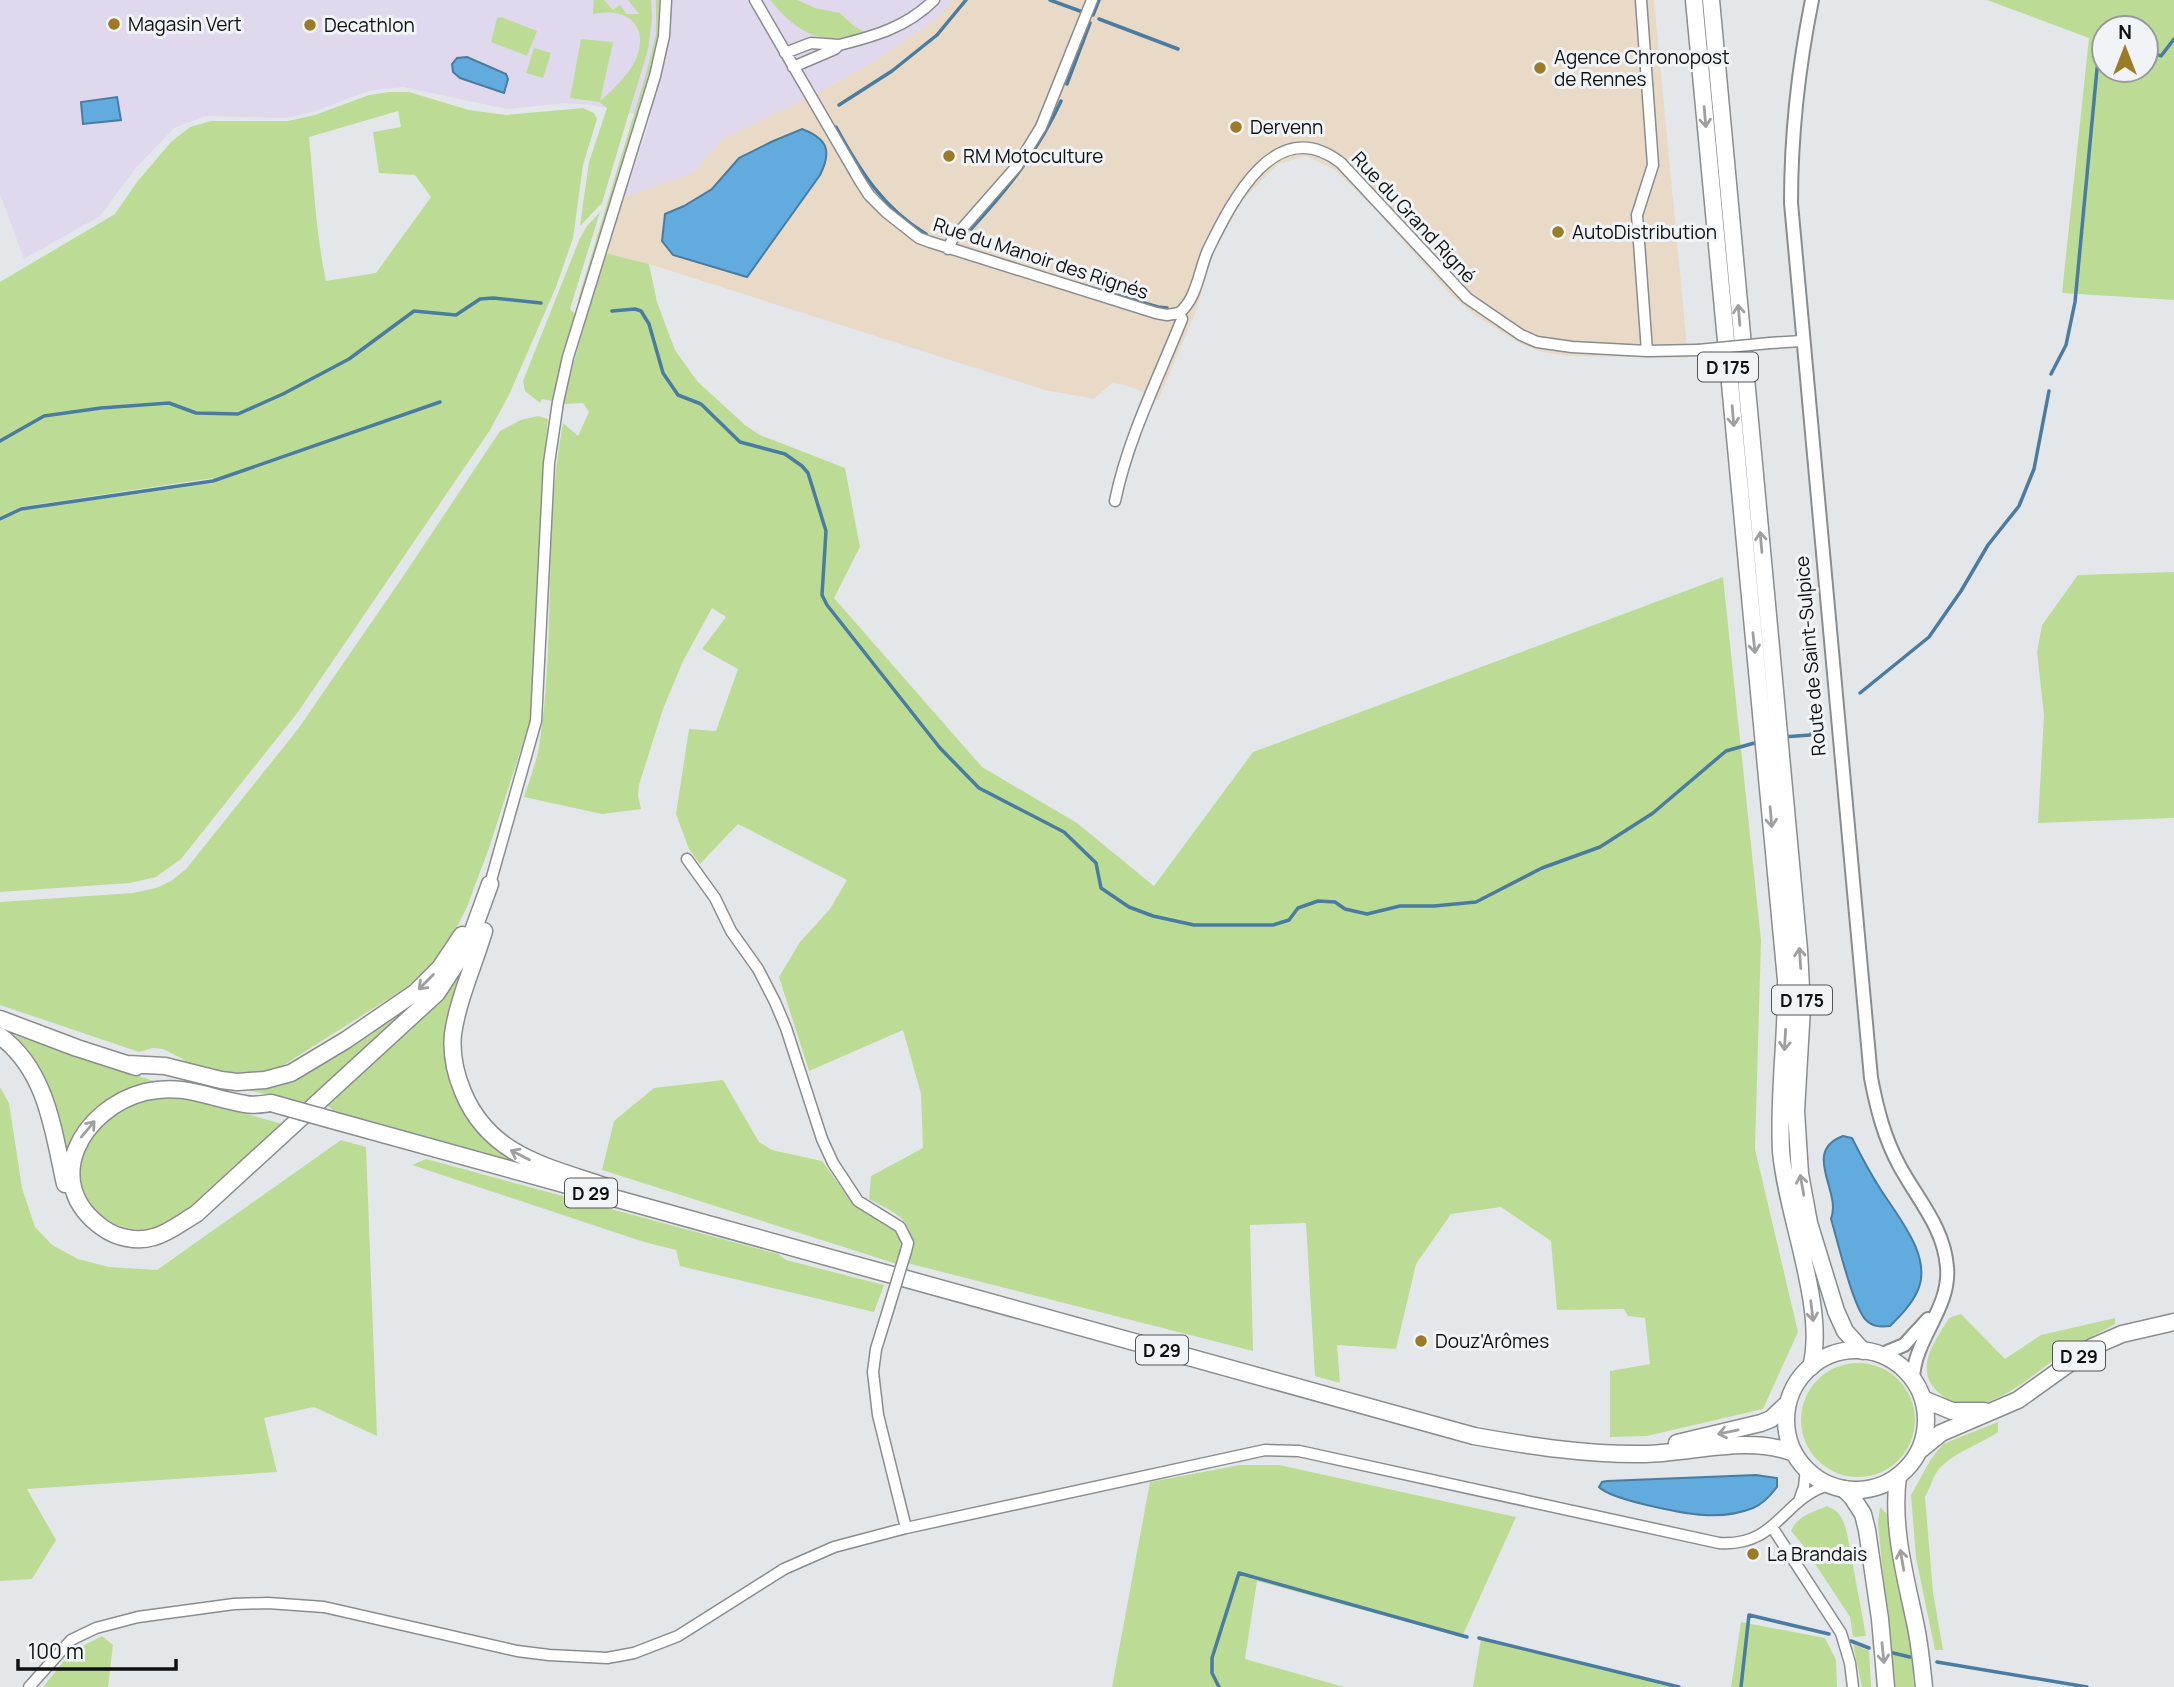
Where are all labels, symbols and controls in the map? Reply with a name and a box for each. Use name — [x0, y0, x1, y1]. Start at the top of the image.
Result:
place label: Magasin Vert — [128, 11, 242, 37]
place label: Decathlon — [324, 12, 415, 38]
north arrow — [2090, 14, 2160, 84]
marker: Magasin Vert — [106, 16, 122, 32]
marker: Decathlon — [302, 17, 318, 33]
text: N — [2118, 19, 2132, 45]
place label: Agence Chronopost de Rennes — [1554, 44, 1730, 92]
marker: Agence Chronopost de Rennes — [1532, 60, 1548, 76]
one-way arrow — [1699, 105, 1712, 128]
place label: Dervenn — [1250, 114, 1323, 140]
marker: Dervenn — [1228, 119, 1244, 135]
place label: RM Motoculture — [963, 143, 1103, 169]
street label: Rue du Grand Rigné — [1346, 146, 1482, 288]
marker: RM Motoculture — [941, 148, 957, 164]
street label: Rue du Manoir des Rignés — [930, 211, 1152, 305]
place label: AutoDistribution — [1572, 219, 1717, 245]
marker: AutoDistribution — [1550, 224, 1566, 240]
one-way arrow — [1732, 305, 1745, 327]
road number: D 175 — [1698, 352, 1758, 382]
one-way arrow — [1727, 405, 1740, 427]
one-way arrow — [1754, 531, 1767, 554]
street label: Route de Saint-Sulpice — [1788, 555, 1832, 757]
one-way arrow — [1748, 631, 1761, 654]
one-way arrow — [1765, 805, 1778, 828]
one-way arrow — [1793, 948, 1806, 970]
one-way arrow — [418, 974, 435, 991]
road number: D 175 — [1772, 986, 1832, 1015]
one-way arrow — [1778, 1029, 1791, 1052]
one-way arrow — [80, 1121, 95, 1139]
one-way arrow — [510, 1147, 531, 1161]
one-way arrow — [1795, 1174, 1808, 1197]
road number: D 29 — [565, 1178, 617, 1208]
one-way arrow — [1805, 1299, 1818, 1322]
place label: Douz'Arômes — [1435, 1328, 1549, 1354]
marker: Douz'Arômes — [1413, 1333, 1429, 1349]
road number: D 29 — [1136, 1336, 1188, 1364]
road number: D 29 — [2053, 1342, 2105, 1371]
one-way arrow — [1717, 1425, 1740, 1439]
place label: La Brandais — [1767, 1541, 1867, 1567]
marker: La Brandais — [1745, 1546, 1761, 1562]
one-way arrow — [1895, 1549, 1908, 1572]
scale bar — [18, 1628, 175, 1672]
text: 100 m — [28, 1637, 84, 1665]
one-way arrow — [1877, 1641, 1890, 1664]

